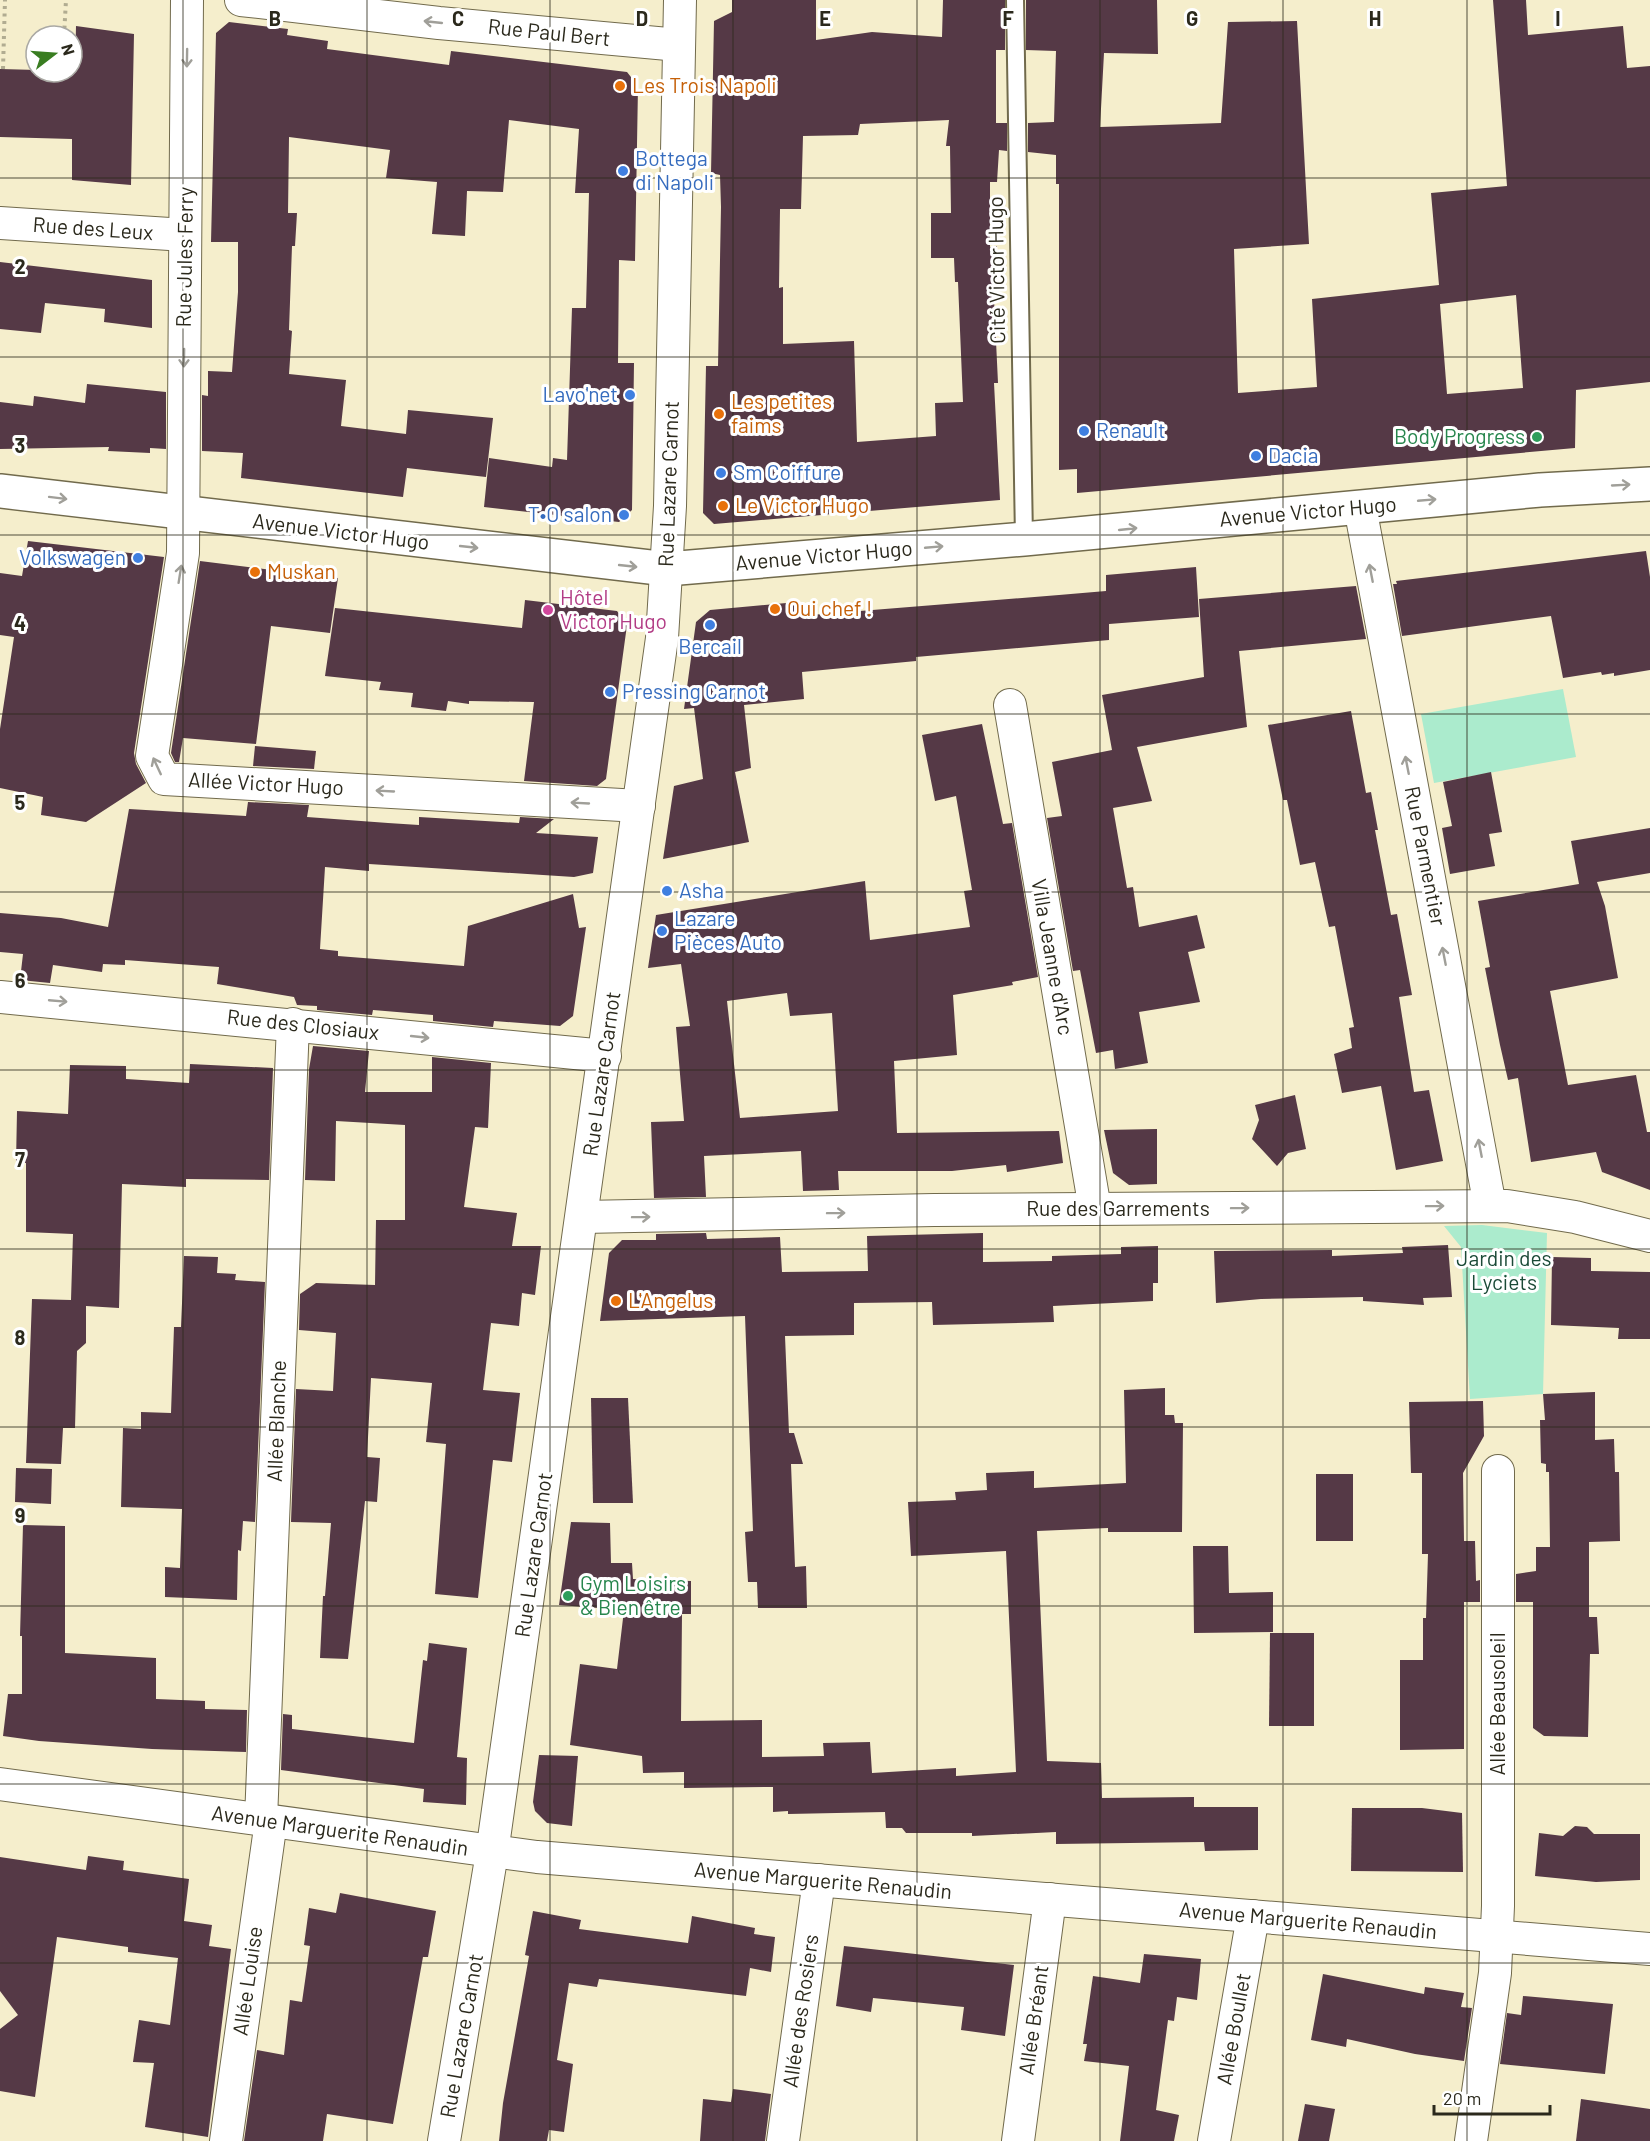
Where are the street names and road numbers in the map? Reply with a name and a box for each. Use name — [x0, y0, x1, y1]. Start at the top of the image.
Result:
street label: Rue Paul Bert — [487, 13, 612, 50]
street label: Rue Jules Ferry — [170, 186, 197, 328]
street label: Cité Victor Hugo — [982, 196, 1009, 344]
street label: Rue des Leux — [32, 211, 154, 244]
street label: Rue Lazare Carnot — [652, 400, 683, 567]
street label: Avenue Victor Hugo — [1218, 490, 1398, 531]
street label: Avenue Victor Hugo — [251, 507, 431, 554]
street label: Avenue Victor Hugo — [734, 534, 914, 575]
street label: Allée Victor Hugo — [188, 766, 345, 799]
street label: Rue Parmentier — [1401, 784, 1452, 928]
street label: Villa Jeanne d'Arc — [1027, 877, 1080, 1037]
street label: Rue Lazare Carnot — [577, 990, 624, 1158]
street label: Rue des Closiaux — [226, 1003, 380, 1044]
street label: Rue des Garrements — [1026, 1195, 1210, 1220]
street label: Allée Blanche — [261, 1359, 290, 1482]
street label: Rue Lazare Carnot — [509, 1471, 556, 1639]
street label: Allée Beausoleil — [1484, 1633, 1509, 1776]
street label: Avenue Marguerite Renaudin — [210, 1799, 470, 1860]
street label: Avenue Marguerite Renaudin — [693, 1856, 953, 1903]
street label: Avenue Marguerite Renaudin — [1178, 1896, 1438, 1943]
street label: Allée Louise — [226, 1924, 267, 2037]
street label: Allée des Rosiers — [776, 1933, 823, 2089]
street label: Rue Lazare Carnot — [434, 1952, 487, 2120]
street label: Allée Bréant — [1012, 1963, 1053, 2076]
street label: Allée Boullet — [1210, 1971, 1255, 2087]

